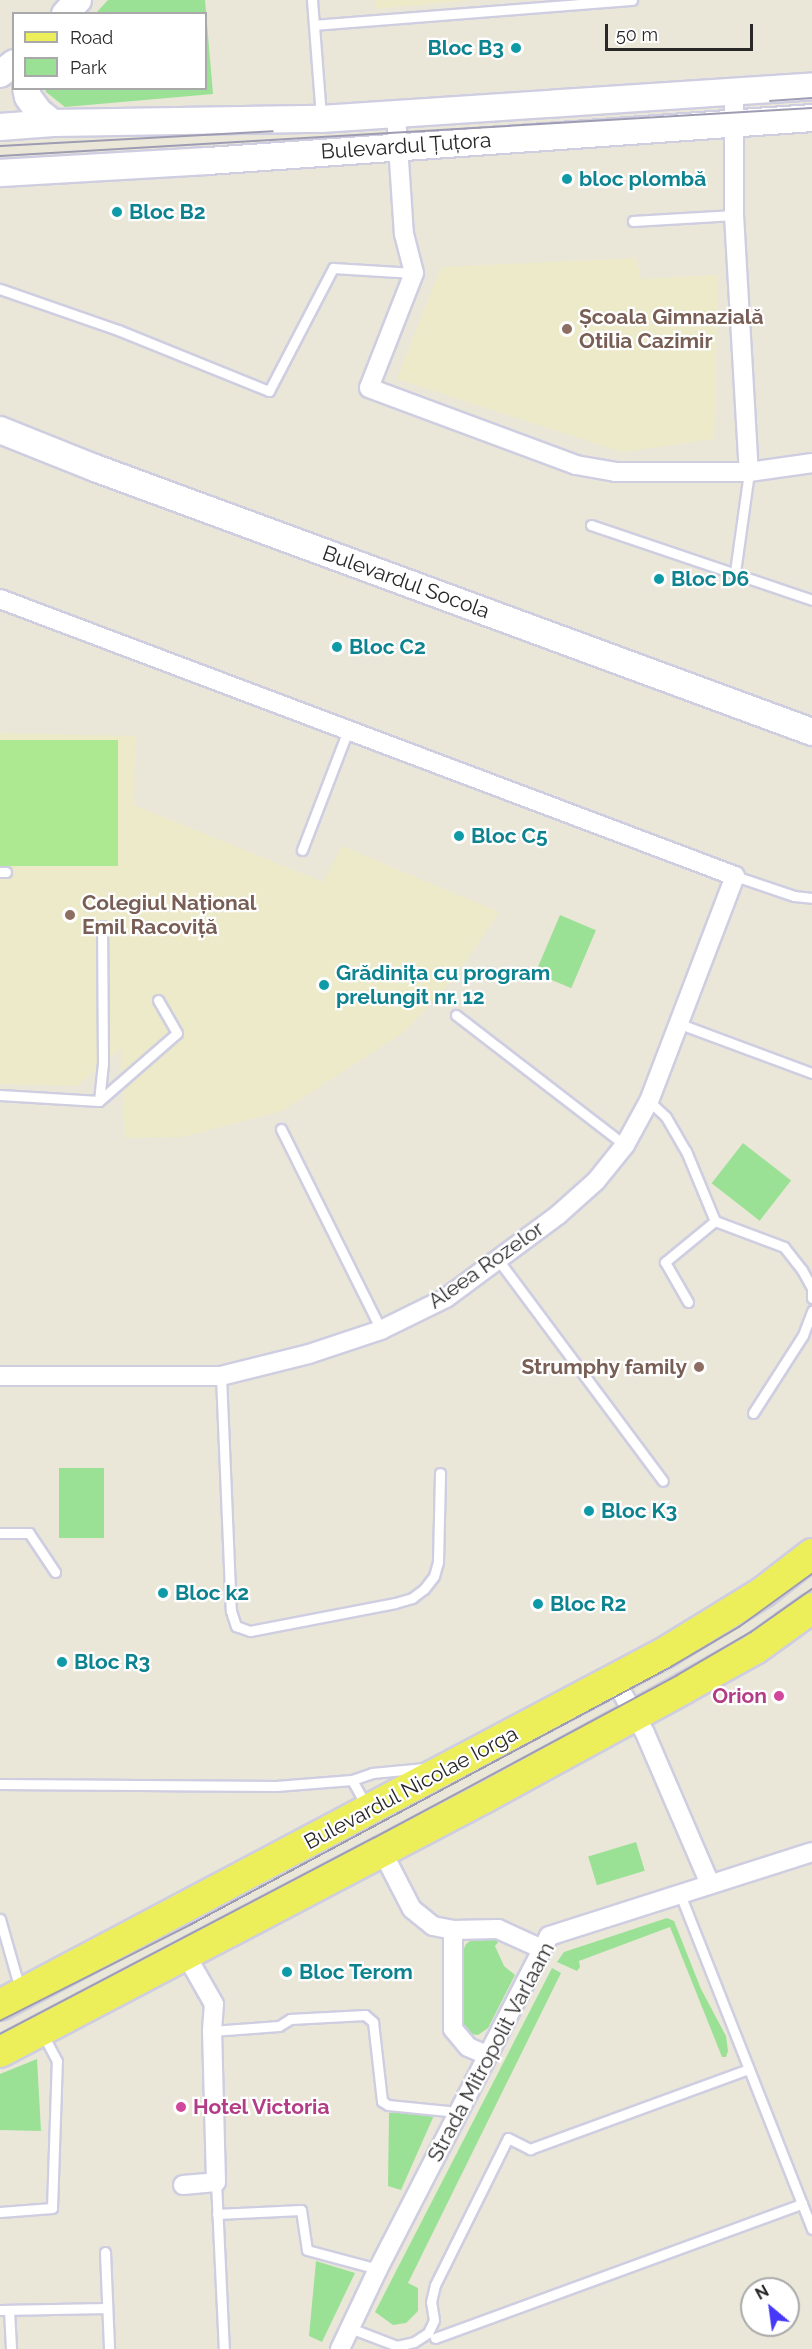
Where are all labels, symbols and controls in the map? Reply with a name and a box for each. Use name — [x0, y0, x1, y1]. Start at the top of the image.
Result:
legend — [12, 12, 207, 90]
scale bar — [608, 12, 756, 50]
text: 50 m — [616, 24, 658, 45]
text: Road — [70, 27, 113, 48]
place label: Bloc B3 — [427, 35, 504, 61]
marker: Bloc B3 — [509, 41, 523, 55]
text: Park — [70, 57, 107, 78]
street label: Bulevardul Țuțora — [319, 127, 493, 165]
place label: bloc plombă — [579, 166, 706, 192]
marker: bloc plombă — [560, 172, 574, 186]
place label: Bloc B2 — [129, 199, 206, 225]
marker: Bloc B2 — [110, 205, 124, 219]
place label: Școala Gimnazială Otilia Cazimir — [579, 304, 763, 354]
marker: Școala Gimnazială Otilia Cazimir — [560, 322, 574, 336]
street label: Bulevardul Socola — [319, 540, 493, 624]
place label: Bloc D6 — [671, 566, 749, 592]
marker: Bloc D6 — [652, 572, 666, 586]
place label: Bloc C2 — [349, 634, 426, 660]
marker: Bloc C2 — [330, 640, 344, 654]
place label: Bloc C5 — [471, 823, 548, 849]
marker: Bloc C5 — [452, 829, 466, 843]
place label: Colegiul Național Emil Racoviță — [82, 890, 257, 940]
marker: Colegiul Național Emil Racoviță — [63, 908, 77, 922]
place label: Grădinița cu program prelungit nr. 12 — [336, 960, 550, 1010]
marker: Grădinița cu program prelungit nr. 12 — [317, 978, 331, 992]
street label: Aleea Rozelor — [423, 1216, 549, 1314]
place label: Strumphy family — [521, 1354, 687, 1380]
marker: Strumphy family — [692, 1360, 706, 1374]
place label: Bloc K3 — [601, 1498, 677, 1524]
marker: Bloc K3 — [582, 1504, 596, 1518]
place label: Bloc k2 — [175, 1580, 249, 1606]
marker: Bloc k2 — [156, 1586, 170, 1600]
place label: Bloc R2 — [550, 1591, 626, 1617]
marker: Bloc R2 — [531, 1597, 545, 1611]
place label: Bloc R3 — [74, 1649, 150, 1675]
marker: Bloc R3 — [55, 1655, 69, 1669]
place label: Orion — [712, 1683, 767, 1709]
marker: Orion — [772, 1689, 786, 1703]
street label: Bulevardul Nicolae Iorga — [300, 1721, 522, 1855]
street label: Strada Mitropolit Varlaam — [422, 1938, 560, 2166]
place label: Bloc Terom — [299, 1959, 413, 1985]
marker: Bloc Terom — [280, 1965, 294, 1979]
place label: Hotel Victoria — [193, 2094, 331, 2120]
marker: Hotel Victoria — [174, 2100, 188, 2114]
north arrow — [740, 2277, 800, 2337]
text: N — [752, 2281, 772, 2304]

